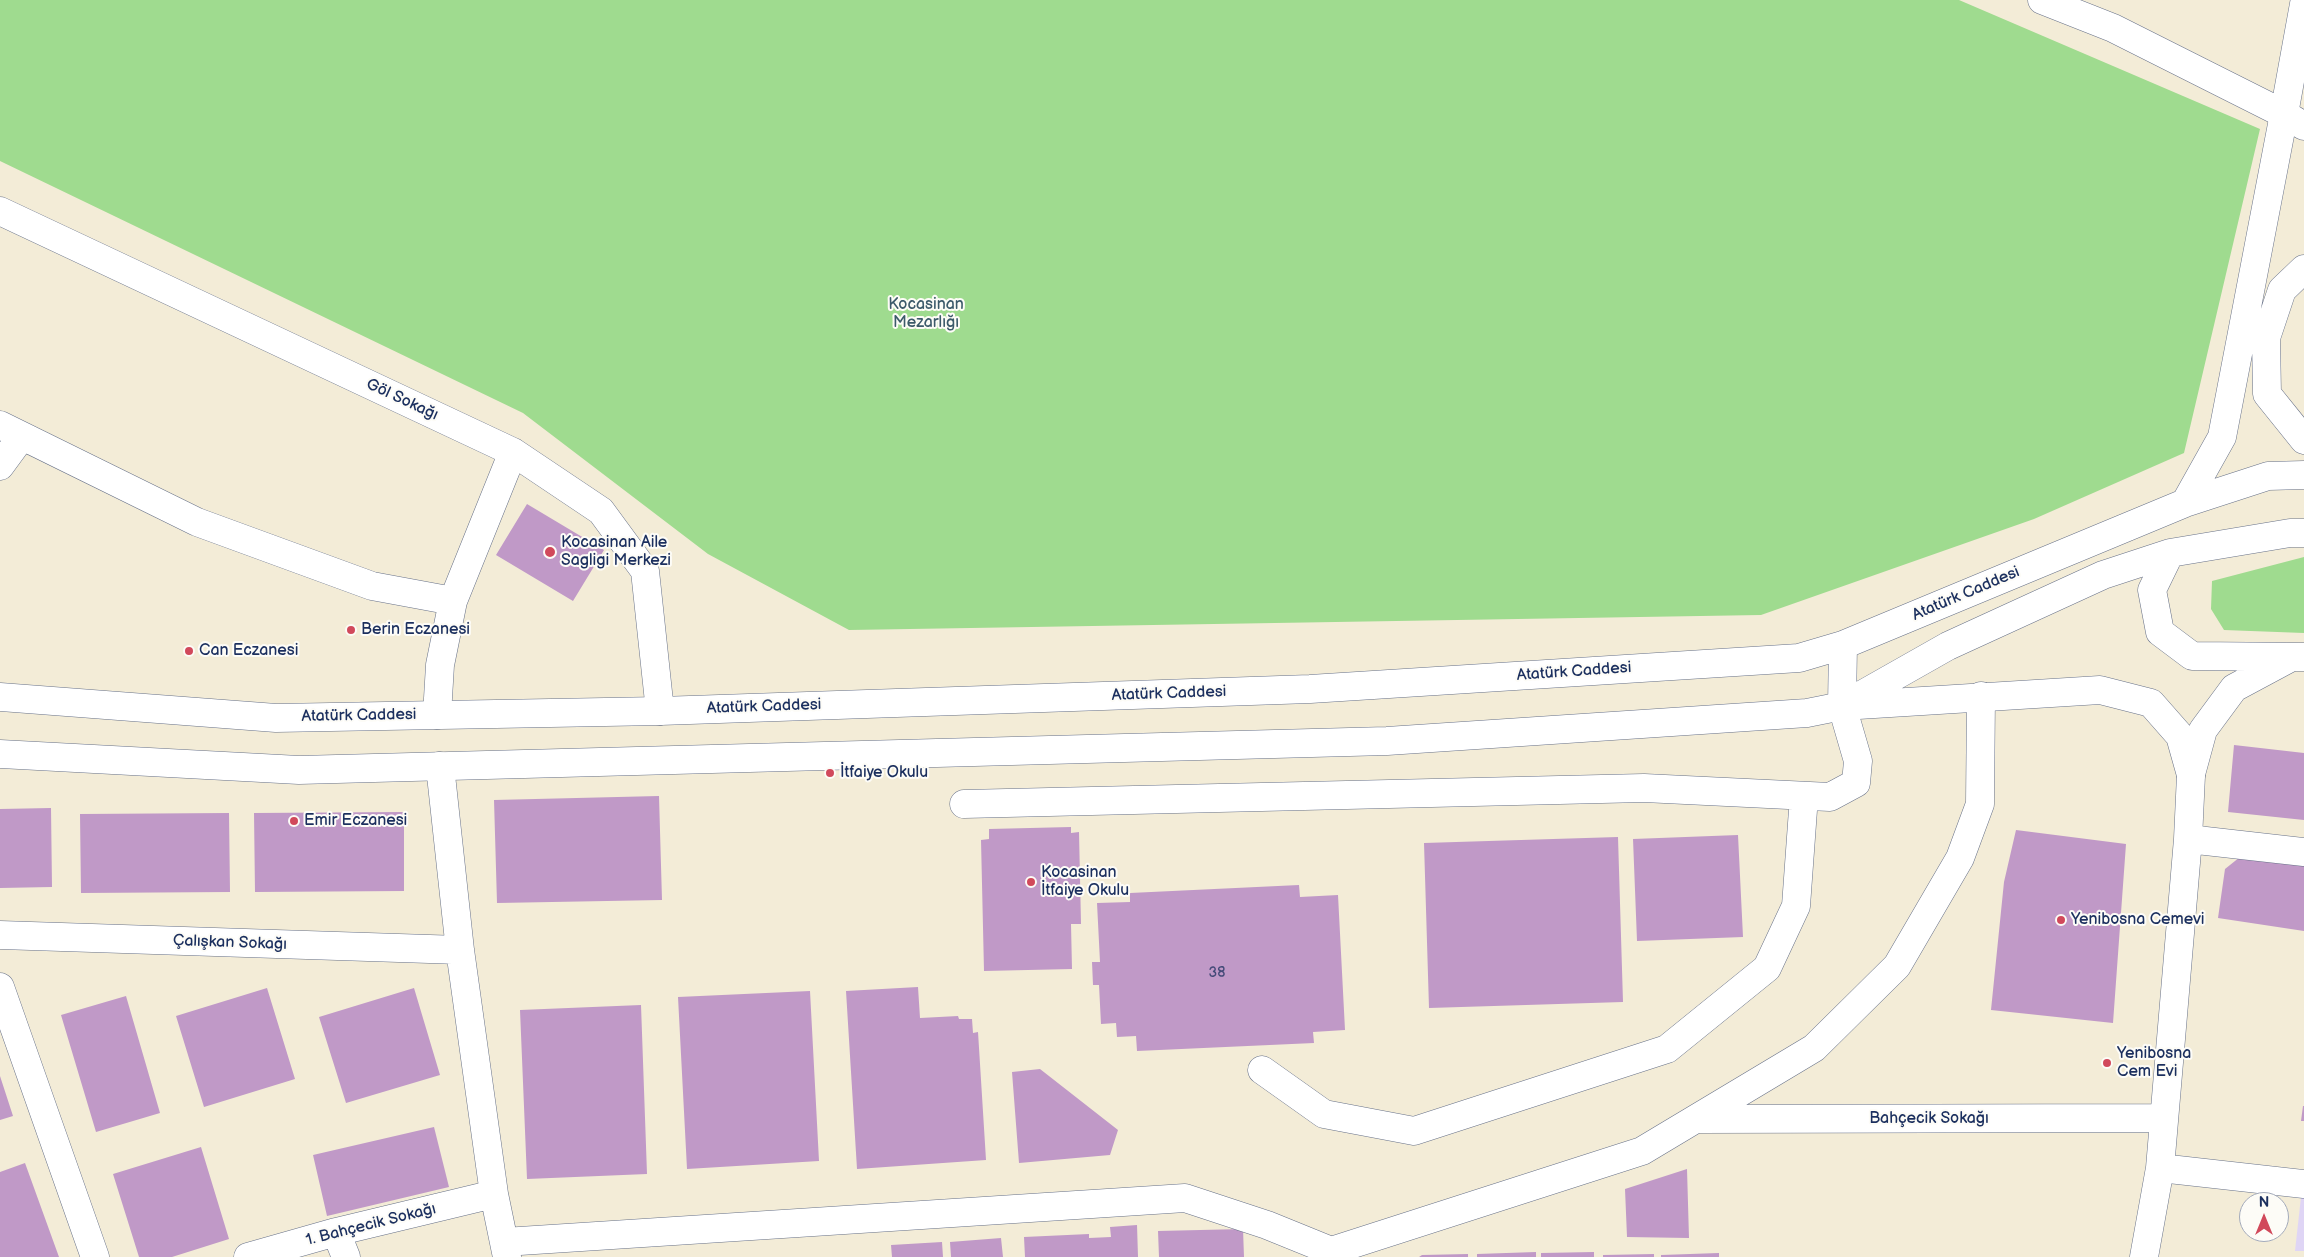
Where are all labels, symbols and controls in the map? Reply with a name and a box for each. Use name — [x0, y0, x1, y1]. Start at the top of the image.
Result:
park label: Kocasinan Mezarlığı — [888, 295, 964, 333]
street label: Göl Sokağı — [363, 375, 441, 425]
place label: Kocasinan Aile Sagligi Merkezi — [561, 533, 671, 571]
marker: Kocasinan Aile Sagligi Merkezi — [543, 545, 557, 559]
street label: Atatürk Caddesi — [1909, 563, 2023, 625]
place label: Berin Eczanesi — [361, 620, 470, 640]
marker: Berin Eczanesi — [345, 624, 357, 636]
place label: Can Eczanesi — [199, 641, 299, 661]
marker: Can Eczanesi — [183, 645, 195, 657]
street label: Atatürk Caddesi — [1516, 658, 1632, 686]
street label: Atatürk Caddesi — [1111, 682, 1227, 706]
street label: Atatürk Caddesi — [706, 695, 822, 719]
street label: Atatürk Caddesi — [301, 705, 417, 727]
place label: İtfaiye Okulu — [840, 763, 928, 783]
marker: İtfaiye Okulu — [824, 767, 836, 779]
place label: Emir Eczanesi — [304, 811, 407, 831]
marker: Emir Eczanesi — [288, 815, 300, 827]
place label: Kocasinan İtfaiye Okulu — [1041, 863, 1129, 901]
marker: Kocasinan İtfaiye Okulu — [1025, 876, 1037, 888]
place label: Yenibosna Cemevi — [2071, 910, 2205, 930]
marker: Yenibosna Cemevi — [2055, 914, 2067, 926]
street label: Çalışkan Sokağı — [173, 931, 287, 955]
house number: 38 — [1209, 965, 1225, 981]
place label: Yenibosna Cem Evi — [2117, 1044, 2191, 1082]
marker: Yenibosna Cem Evi — [2101, 1057, 2113, 1069]
street label: Bahçecik Sokağı — [1869, 1109, 1989, 1129]
north arrow — [2239, 1192, 2289, 1242]
text: N — [2259, 1194, 2269, 1211]
street label: 1. Bahçecik Sokağı — [304, 1200, 438, 1250]

